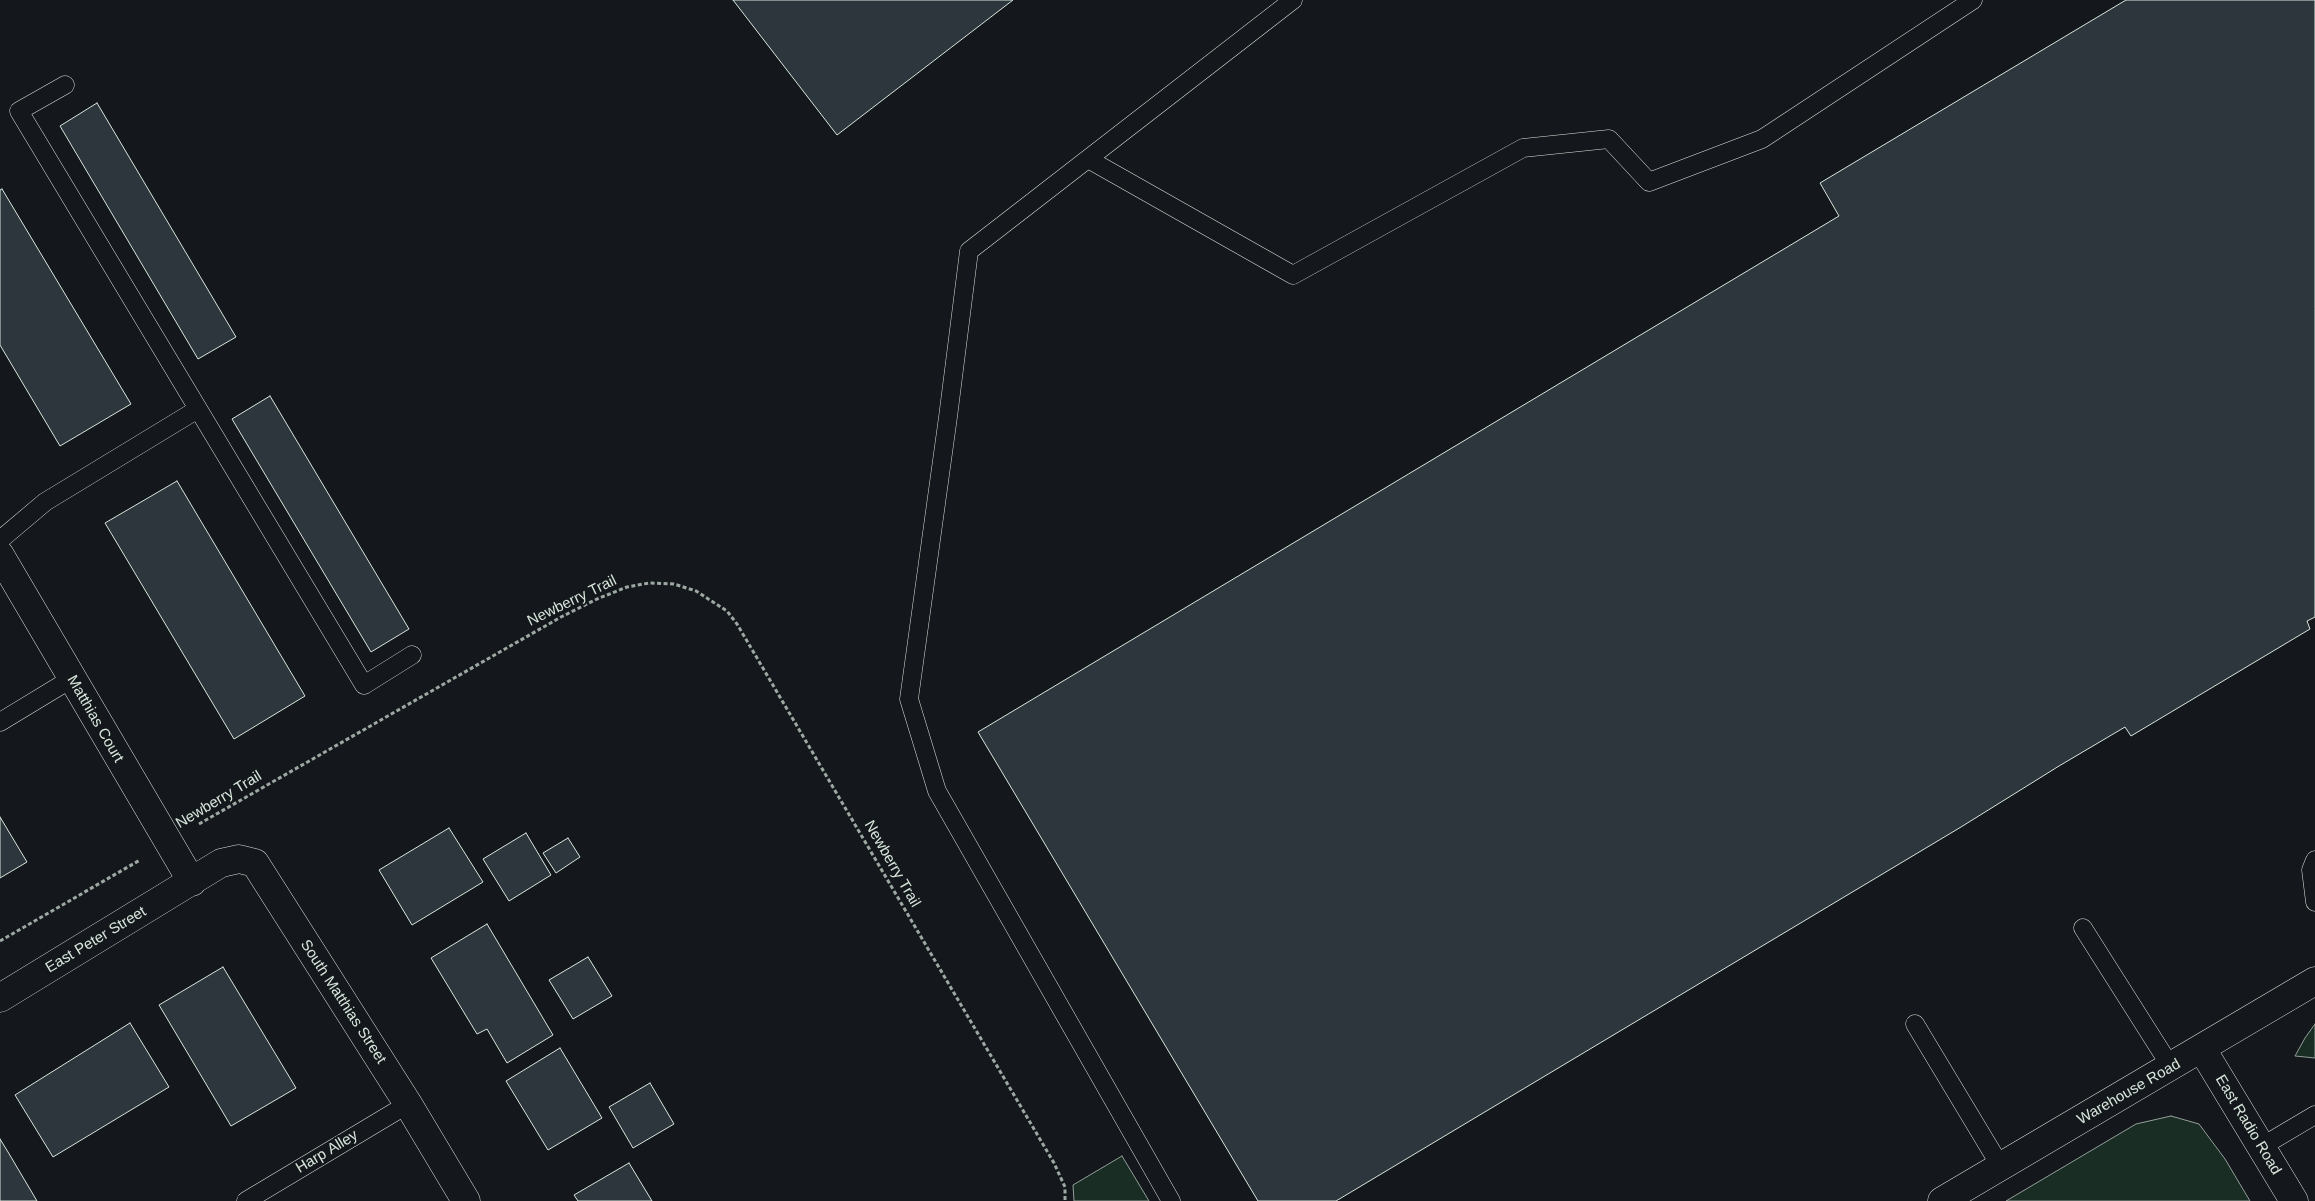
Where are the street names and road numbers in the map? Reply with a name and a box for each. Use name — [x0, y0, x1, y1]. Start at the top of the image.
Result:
street label: Newberry Trail — [524, 572, 620, 630]
street label: Matthias Court — [63, 672, 127, 766]
street label: Newberry Trail — [173, 767, 265, 833]
street label: Newberry Trail — [860, 818, 924, 910]
street label: East Peter Street — [42, 903, 150, 977]
street label: South Matthias Street — [296, 937, 390, 1067]
street label: Warehouse Road — [2074, 1055, 2184, 1129]
street label: East Radio Road — [2211, 1072, 2285, 1178]
street label: Harp Alley — [293, 1126, 361, 1178]

